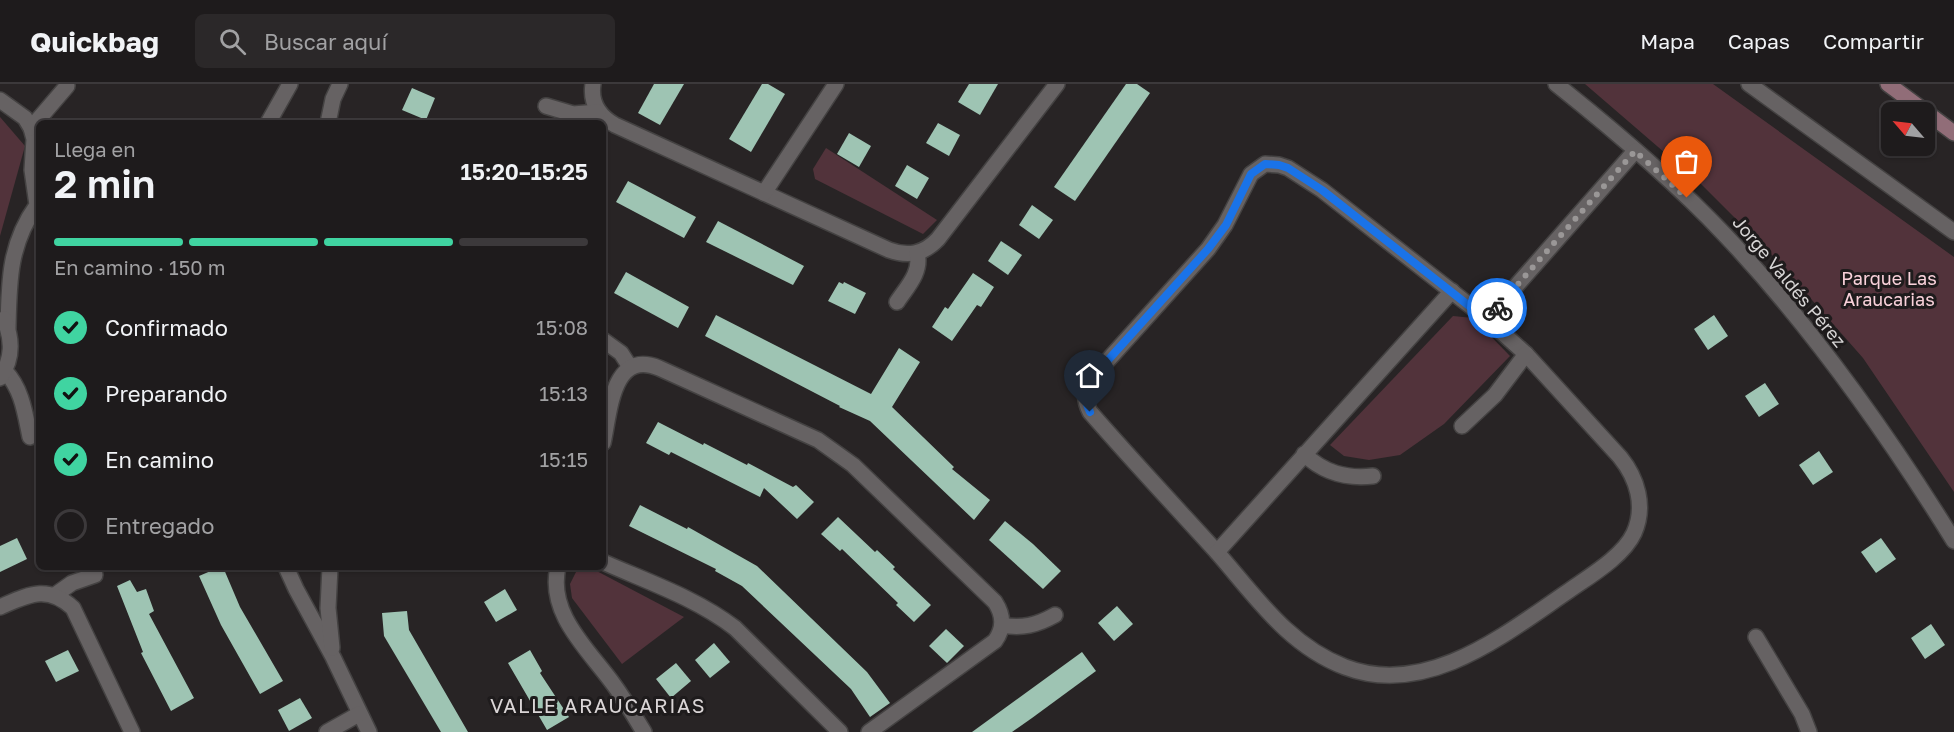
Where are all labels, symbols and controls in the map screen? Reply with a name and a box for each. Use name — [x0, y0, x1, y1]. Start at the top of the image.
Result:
search box — [195, 14, 615, 68]
text: Quickbag — [30, 25, 159, 58]
icon: search — [216, 25, 249, 58]
text: Buscar aquí — [264, 28, 387, 55]
text: Mapa — [1640, 28, 1695, 54]
text: Capas — [1728, 28, 1790, 54]
text: Compartir — [1823, 28, 1924, 54]
north arrow — [1881, 102, 1935, 156]
map controls — [1881, 102, 1935, 156]
pin — [1661, 136, 1712, 198]
text: Llega en — [54, 137, 136, 161]
icon: bag — [1670, 145, 1703, 178]
text: 15:20–15:25 — [461, 158, 588, 185]
text: 2 min — [54, 160, 155, 207]
street label: Jorge Valdés Pérez — [1728, 211, 1851, 351]
text: En camino · 150 m — [54, 255, 225, 279]
park label: Parque Las Araucarias — [1841, 267, 1937, 310]
courier — [1467, 278, 1527, 338]
icon: bike — [1481, 292, 1514, 325]
icon: check — [54, 311, 87, 344]
text: Confirmado — [105, 314, 228, 341]
text: 15:08 — [536, 315, 588, 339]
pin — [1064, 350, 1115, 412]
icon: home — [1073, 359, 1106, 392]
icon: check — [54, 377, 87, 410]
text: Preparando — [105, 380, 228, 407]
text: 15:13 — [539, 381, 588, 405]
icon: check — [54, 443, 87, 476]
text: En camino — [105, 446, 214, 473]
text: 15:15 — [539, 447, 588, 471]
text: Entregado — [105, 512, 214, 539]
district label: VALLE ARAUCARIAS — [490, 693, 706, 717]

